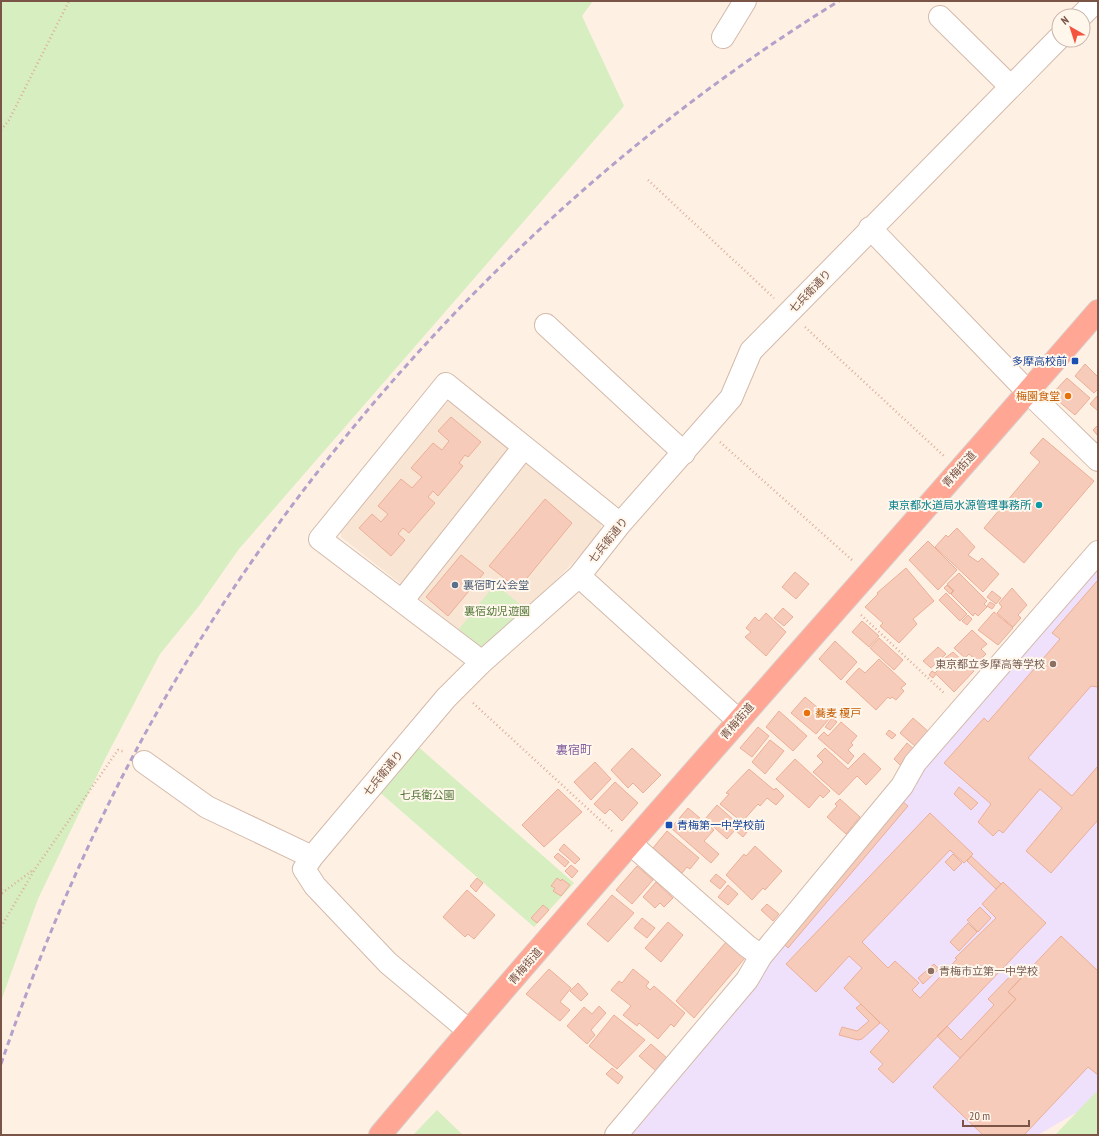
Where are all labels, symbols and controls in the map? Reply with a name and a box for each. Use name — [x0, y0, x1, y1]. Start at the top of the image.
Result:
north arrow — [1051, 8, 1091, 48]
text: N — [1058, 13, 1071, 28]
street label: 七兵衛通り — [786, 266, 834, 316]
place label: 多摩高校前 — [1012, 354, 1067, 368]
marker: 多摩高校前 — [1070, 356, 1080, 366]
place label: 梅園食堂 — [1016, 389, 1060, 403]
marker: 梅園食堂 — [1063, 391, 1073, 401]
street label: 青梅街道 — [939, 448, 979, 490]
place label: 東京都水道局水源管理事務所 — [888, 498, 1032, 512]
marker: 東京都水道局水源管理事務所 — [1034, 500, 1044, 510]
street label: 七兵衛通り — [585, 514, 631, 566]
place label: 裏宿町公会堂 — [463, 578, 529, 592]
marker: 裏宿町公会堂 — [450, 580, 460, 590]
park label: 裏宿幼児遊園 — [464, 604, 530, 618]
place label: 東京都立多摩高等学校 — [935, 657, 1045, 671]
marker: 東京都立多摩高等学校 — [1048, 659, 1058, 669]
street label: 青梅街道 — [717, 700, 757, 742]
place label: 蕎麦 榎戸 — [815, 706, 861, 720]
marker: 蕎麦 榎戸 — [802, 708, 812, 718]
district label: 裏宿町 — [556, 742, 592, 757]
street label: 七兵衛通り — [360, 747, 406, 799]
park label: 七兵衛公園 — [400, 788, 455, 802]
place label: 青梅第一中学校前 — [677, 818, 765, 832]
marker: 青梅第一中学校前 — [664, 820, 674, 830]
street label: 青梅街道 — [505, 945, 545, 987]
place label: 青梅市立第一中学校 — [939, 964, 1038, 978]
marker: 青梅市立第一中学校 — [926, 966, 936, 976]
scale bar — [963, 1102, 1029, 1128]
text: 20 m — [969, 1108, 990, 1123]

